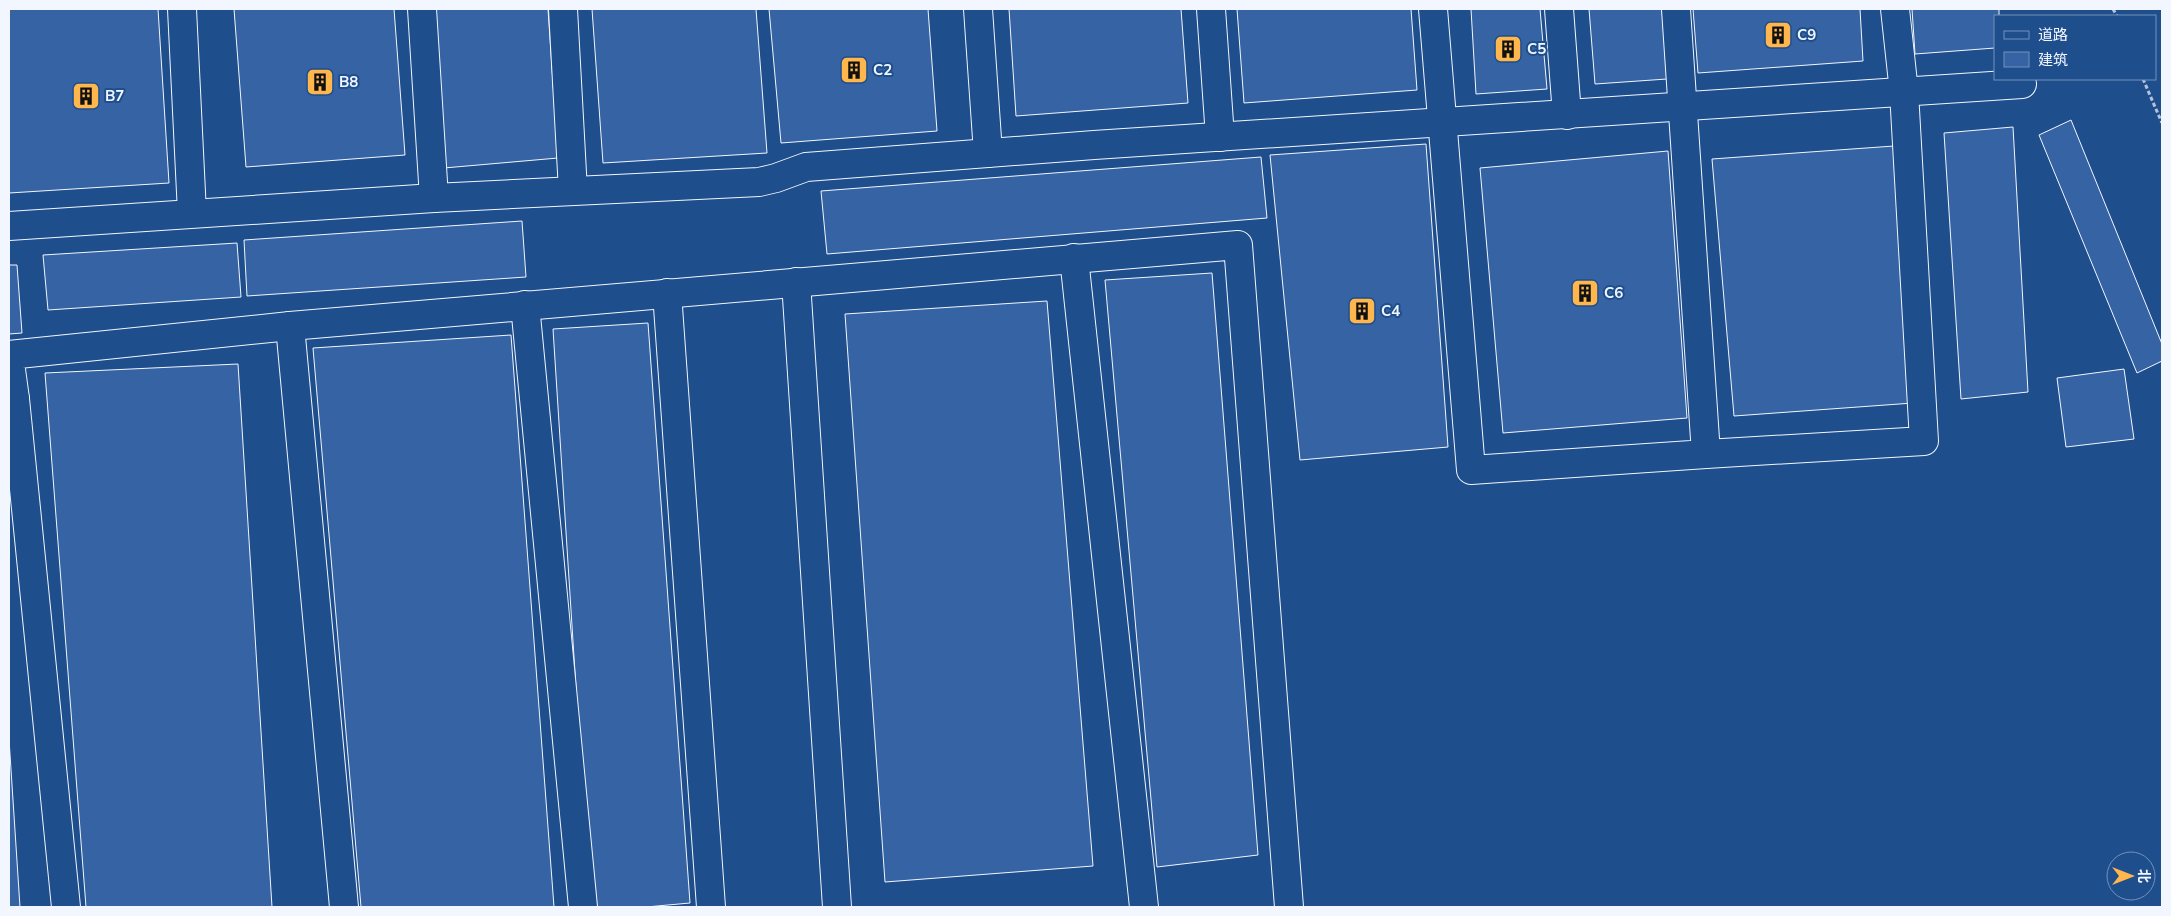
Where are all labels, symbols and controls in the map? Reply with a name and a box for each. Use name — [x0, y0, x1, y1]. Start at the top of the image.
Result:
legend — [1994, 15, 2156, 80]
building icon: C9 — [1763, 20, 1793, 50]
place label: C9 — [1797, 25, 1816, 44]
text: 道路 — [2038, 25, 2068, 44]
building icon: C5 — [1493, 34, 1523, 64]
place label: C5 — [1527, 39, 1546, 58]
text: 建筑 — [2038, 50, 2068, 69]
building icon: C2 — [839, 55, 869, 85]
place label: C2 — [873, 60, 892, 79]
building icon: B8 — [305, 67, 335, 97]
place label: B8 — [339, 72, 358, 91]
building icon: B7 — [71, 81, 101, 111]
place label: B7 — [105, 86, 124, 105]
building icon: C6 — [1570, 278, 1600, 308]
place label: C6 — [1604, 283, 1623, 302]
building icon: C4 — [1347, 296, 1377, 326]
place label: C4 — [1381, 301, 1400, 320]
north arrow — [2106, 851, 2156, 901]
text: 北 — [2135, 869, 2153, 883]

